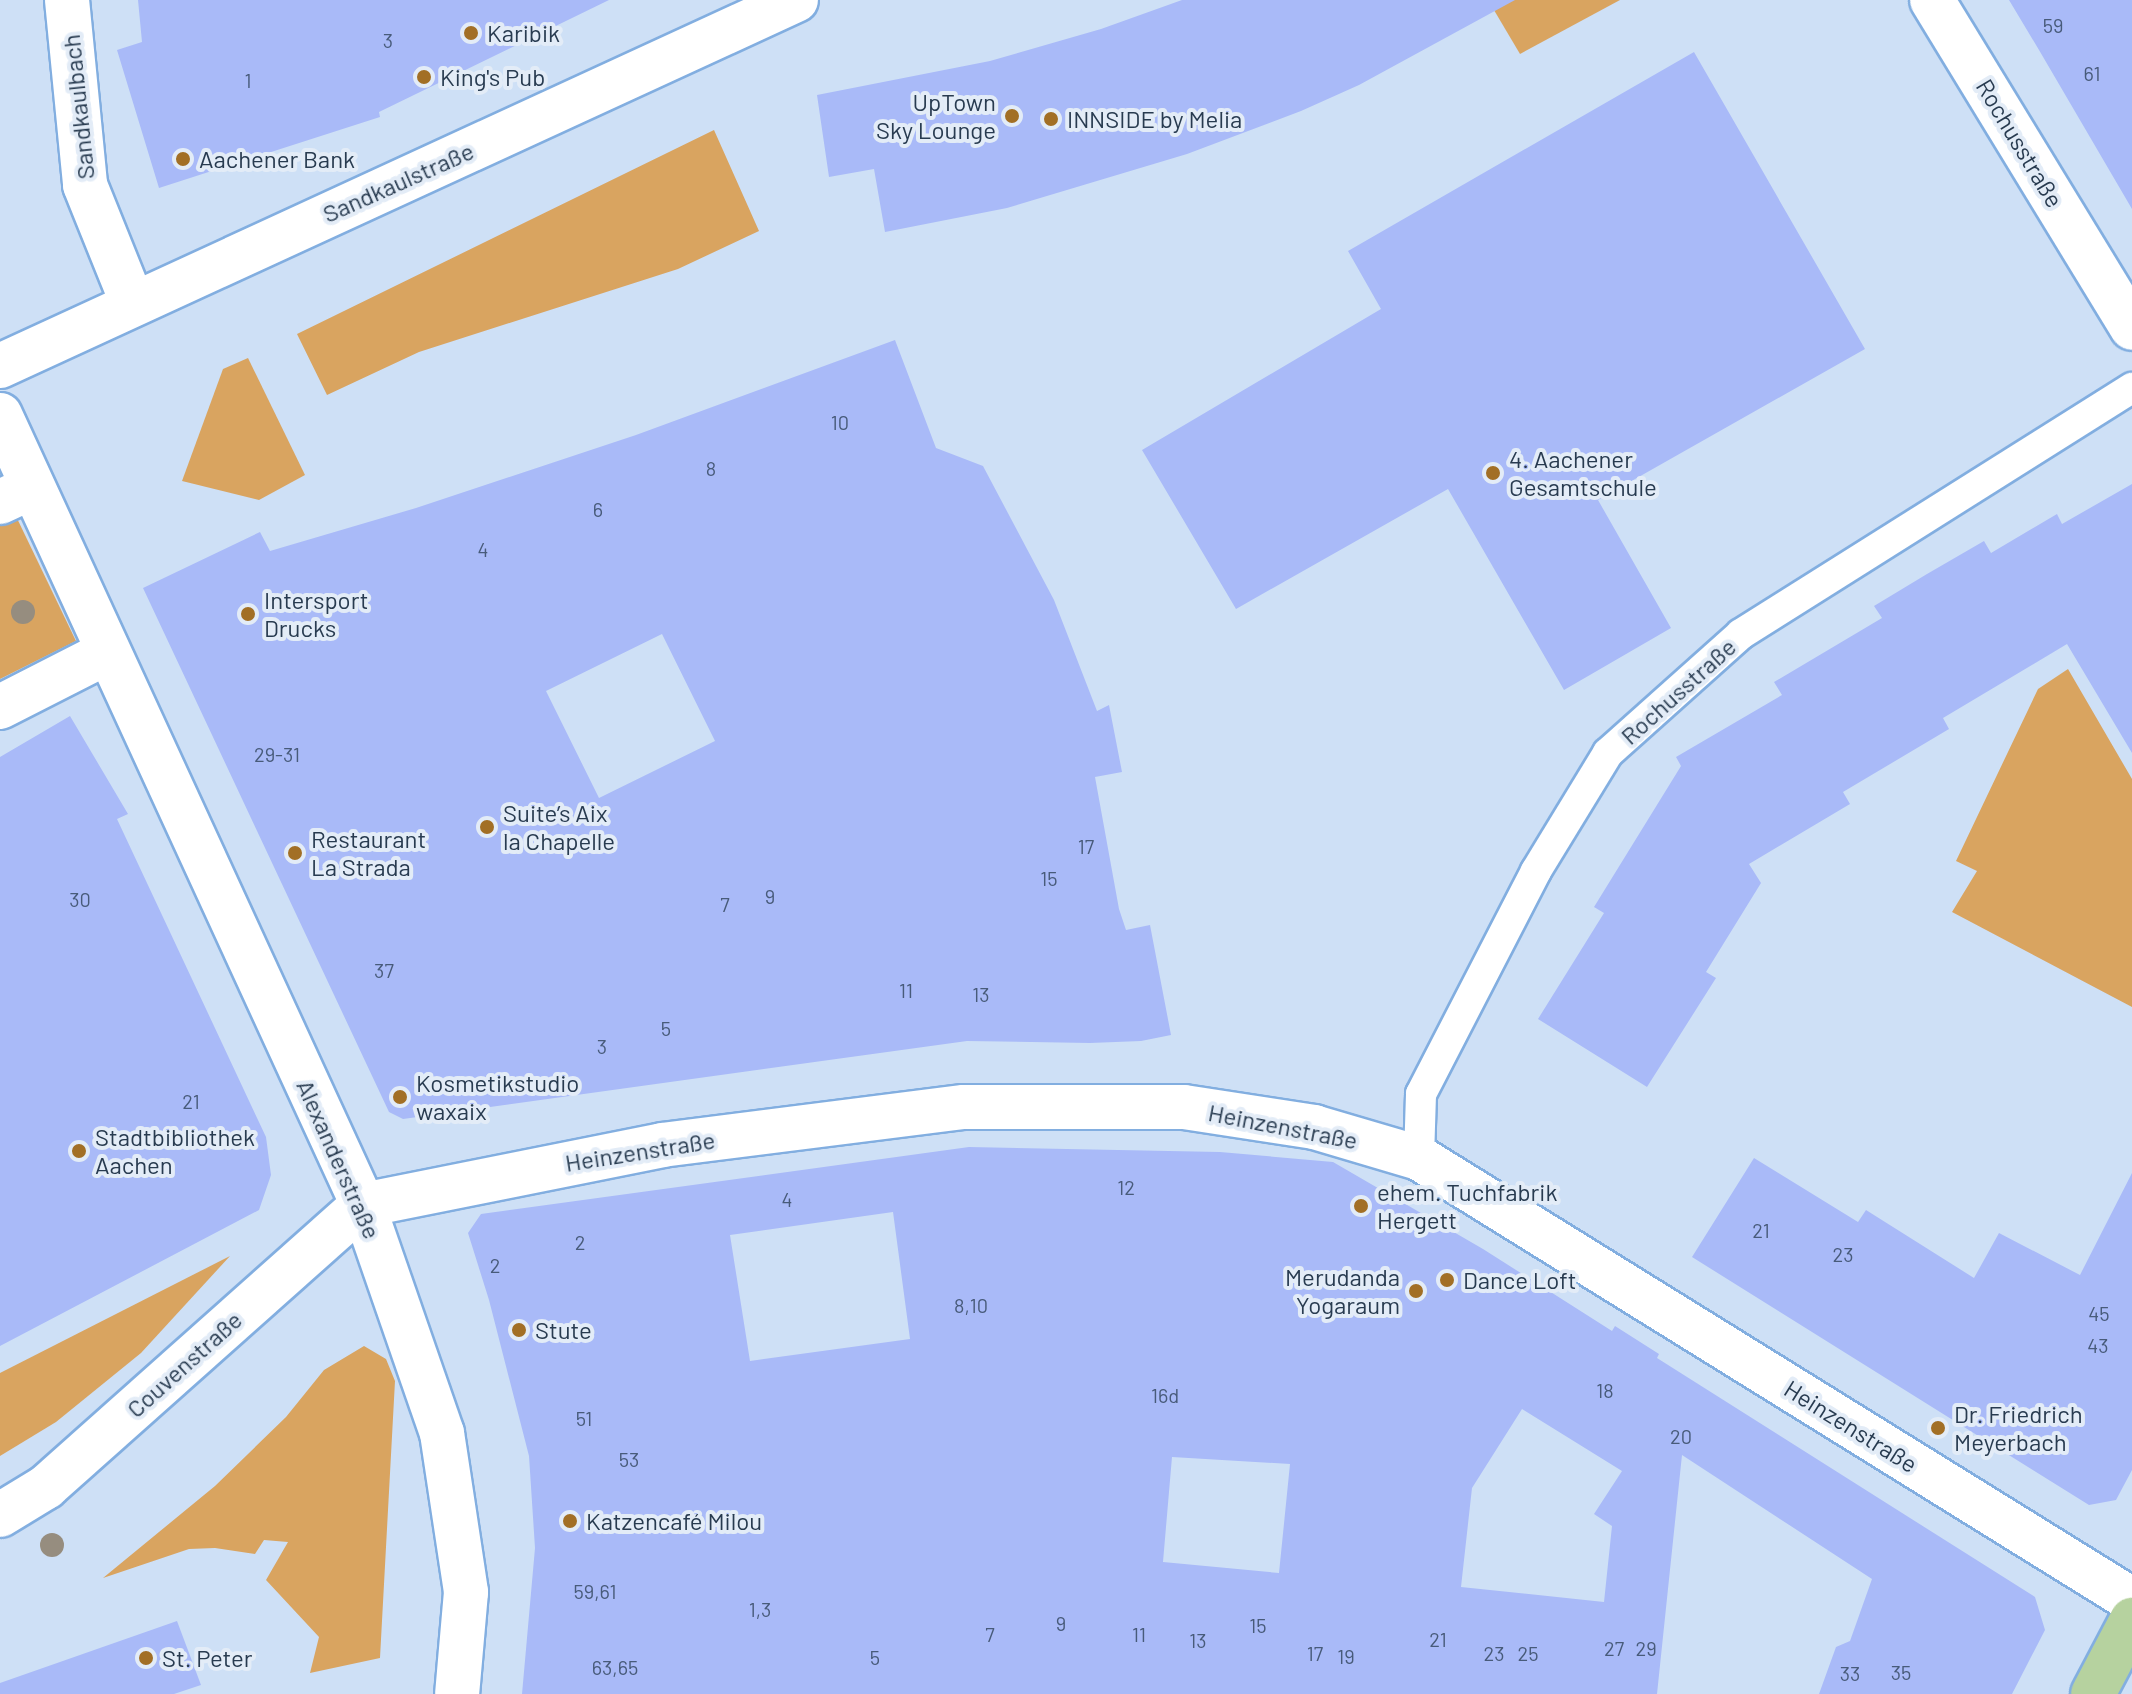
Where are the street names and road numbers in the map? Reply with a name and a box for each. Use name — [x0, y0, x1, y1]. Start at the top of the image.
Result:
street label: Sandkaulbach — [56, 33, 100, 181]
street label: Rochusstraße — [1970, 74, 2070, 212]
street label: Sandkaulstraße — [318, 136, 478, 228]
street label: Rochusstraße — [1615, 632, 1741, 750]
street label: Alexanderstraße — [291, 1075, 387, 1243]
street label: Heinzenstraße — [1206, 1097, 1360, 1155]
street label: Heinzenstraße — [563, 1125, 717, 1177]
street label: Couvenstraße — [121, 1305, 247, 1423]
street label: Heinzenstraße — [1779, 1374, 1923, 1478]

